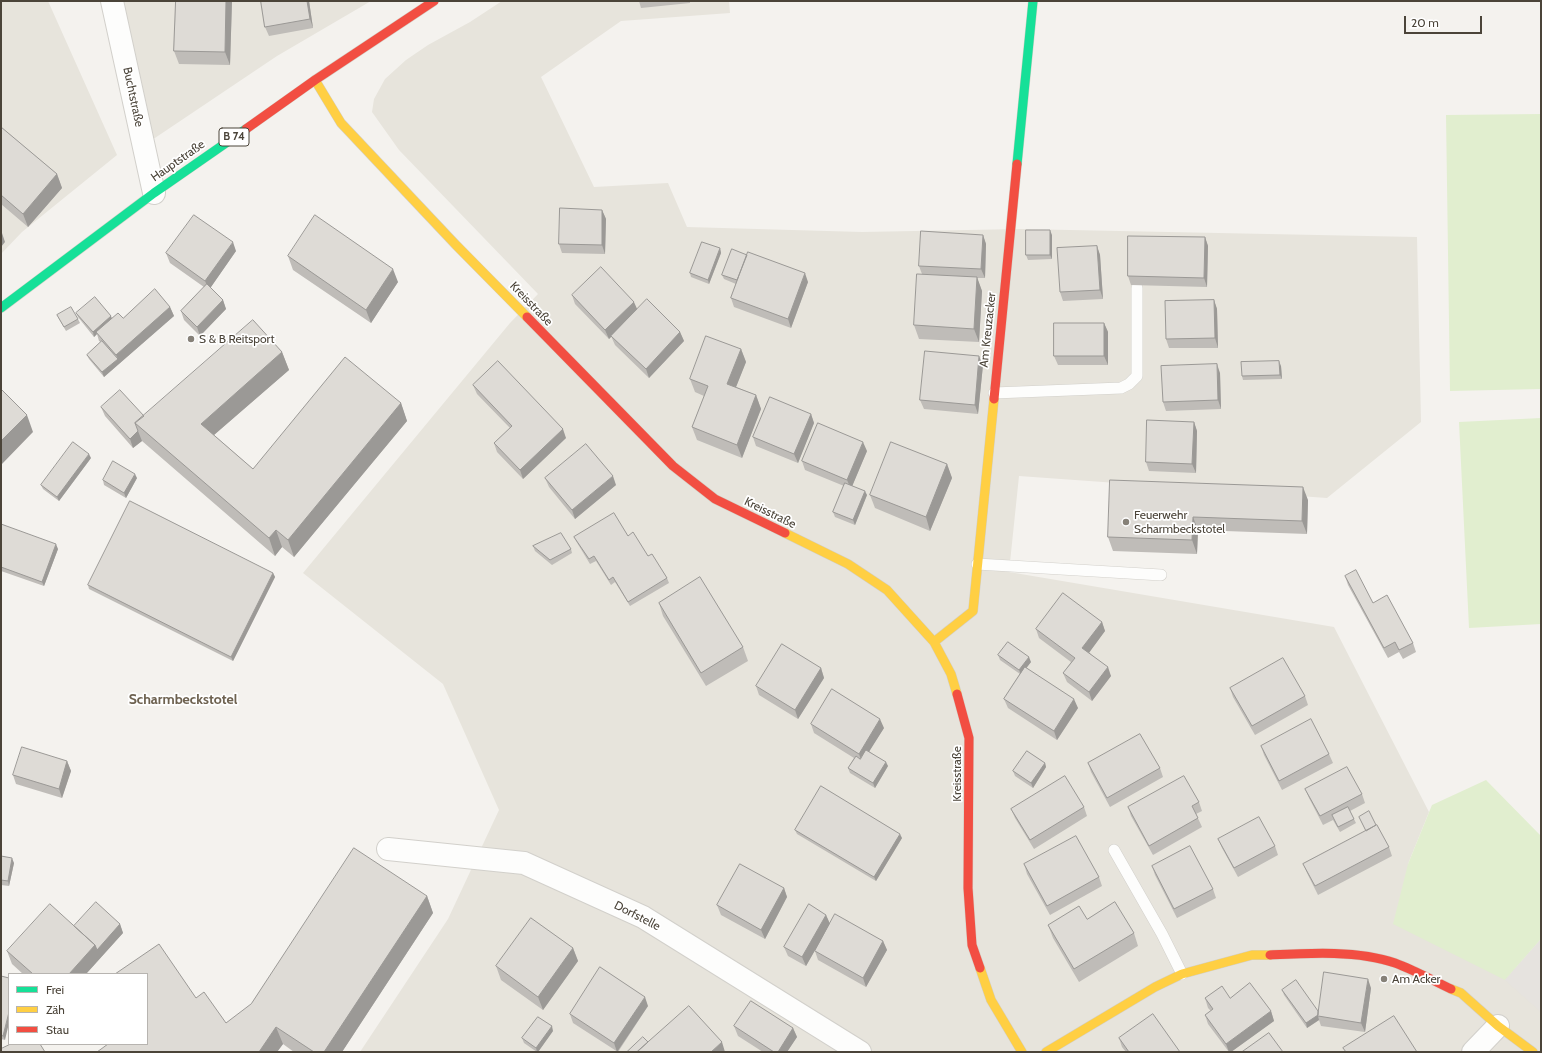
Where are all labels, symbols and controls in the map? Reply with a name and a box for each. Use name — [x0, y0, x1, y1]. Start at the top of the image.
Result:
scale bar — [1406, 8, 1484, 34]
text: 20 m — [1411, 15, 1439, 30]
street label: Buchtstraße — [120, 66, 146, 128]
road number: B 74 — [219, 128, 249, 146]
street label: Hauptstraße — [148, 137, 208, 185]
street label: Kreisstraße — [507, 279, 555, 329]
street label: Am Kreuzacker — [977, 292, 999, 368]
place label: S & B Reitsport — [199, 332, 274, 346]
marker: S & B Reitsport — [186, 334, 196, 344]
street label: Kreisstraße — [742, 494, 798, 532]
place label: Feuerwehr Scharmbeckstotel — [1134, 508, 1225, 536]
marker: Feuerwehr Scharmbeckstotel — [1121, 517, 1131, 527]
district label: Scharmbeckstotel — [129, 692, 237, 708]
street label: Kreisstraße — [950, 746, 964, 802]
street label: Dorfstelle — [612, 898, 662, 934]
place label: Am Acker — [1392, 972, 1440, 986]
legend — [8, 973, 148, 1045]
marker: Am Acker — [1379, 974, 1389, 984]
text: Frei — [46, 982, 64, 997]
text: Zäh — [46, 1002, 65, 1017]
text: Stau — [46, 1022, 69, 1037]

